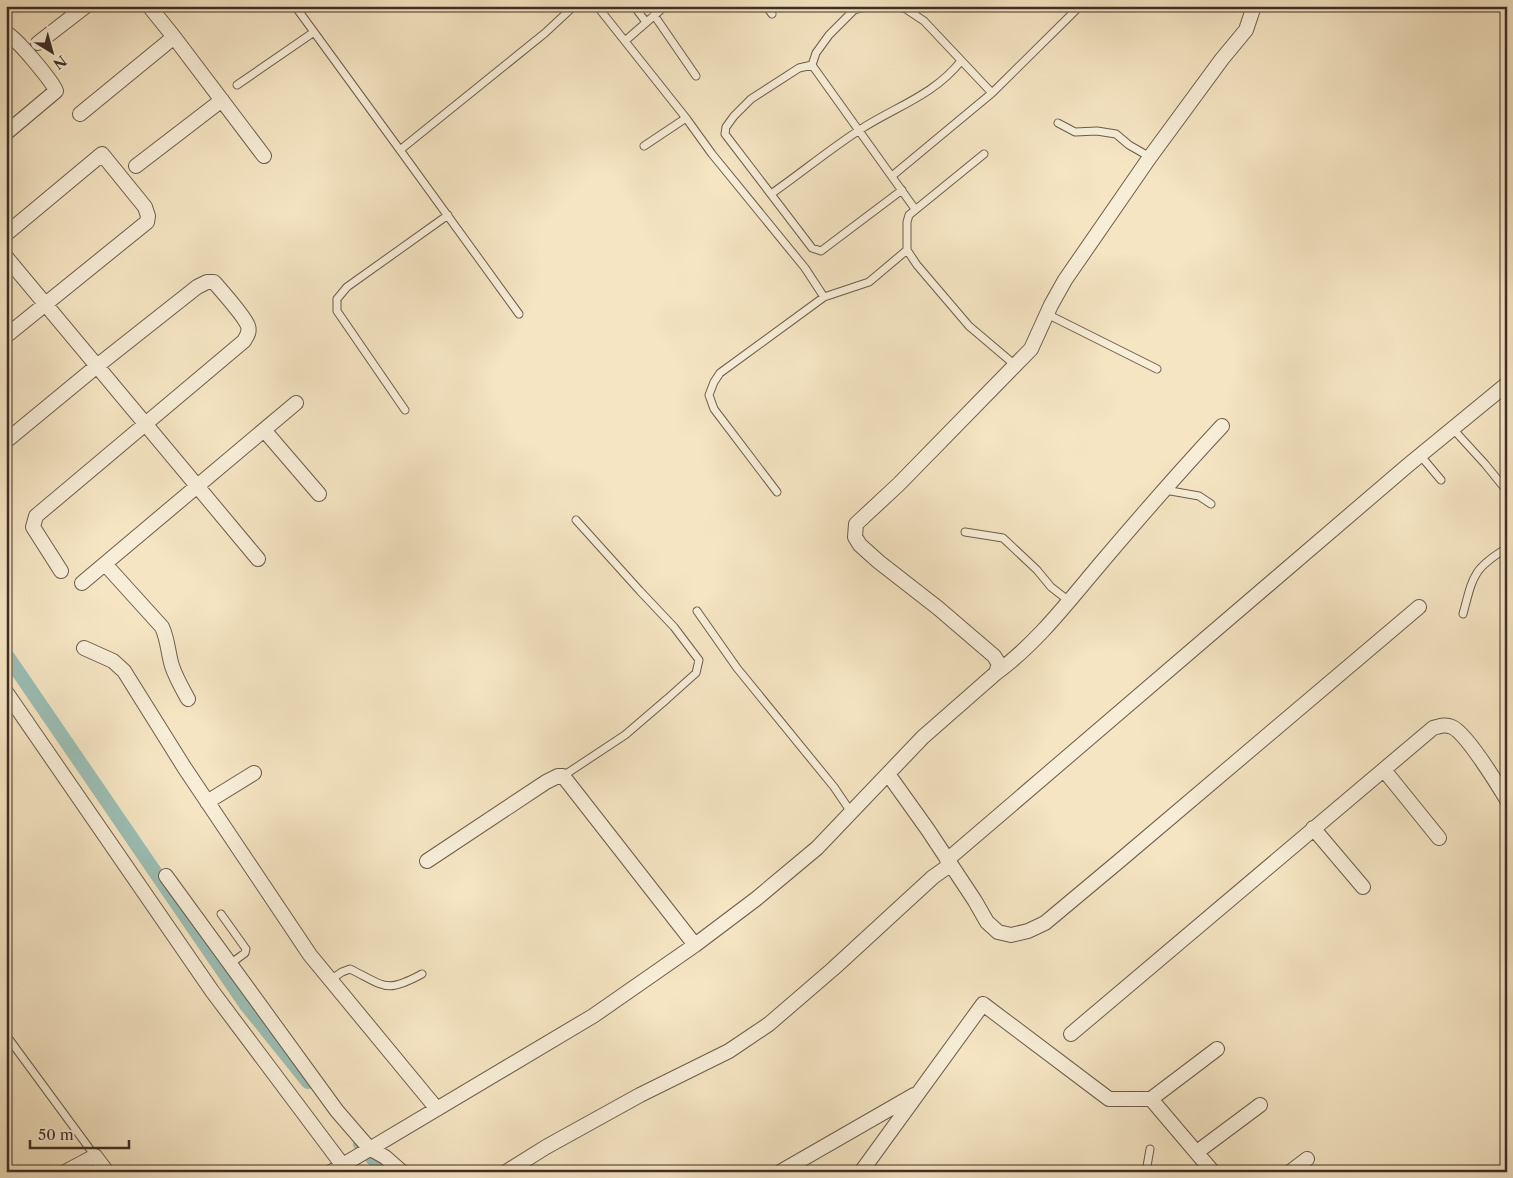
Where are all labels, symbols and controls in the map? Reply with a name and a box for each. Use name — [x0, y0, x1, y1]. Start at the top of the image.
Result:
north arrow — [28, 28, 78, 78]
text: N — [50, 52, 70, 73]
scale bar — [30, 1118, 129, 1150]
text: 50 m — [38, 1125, 74, 1144]

